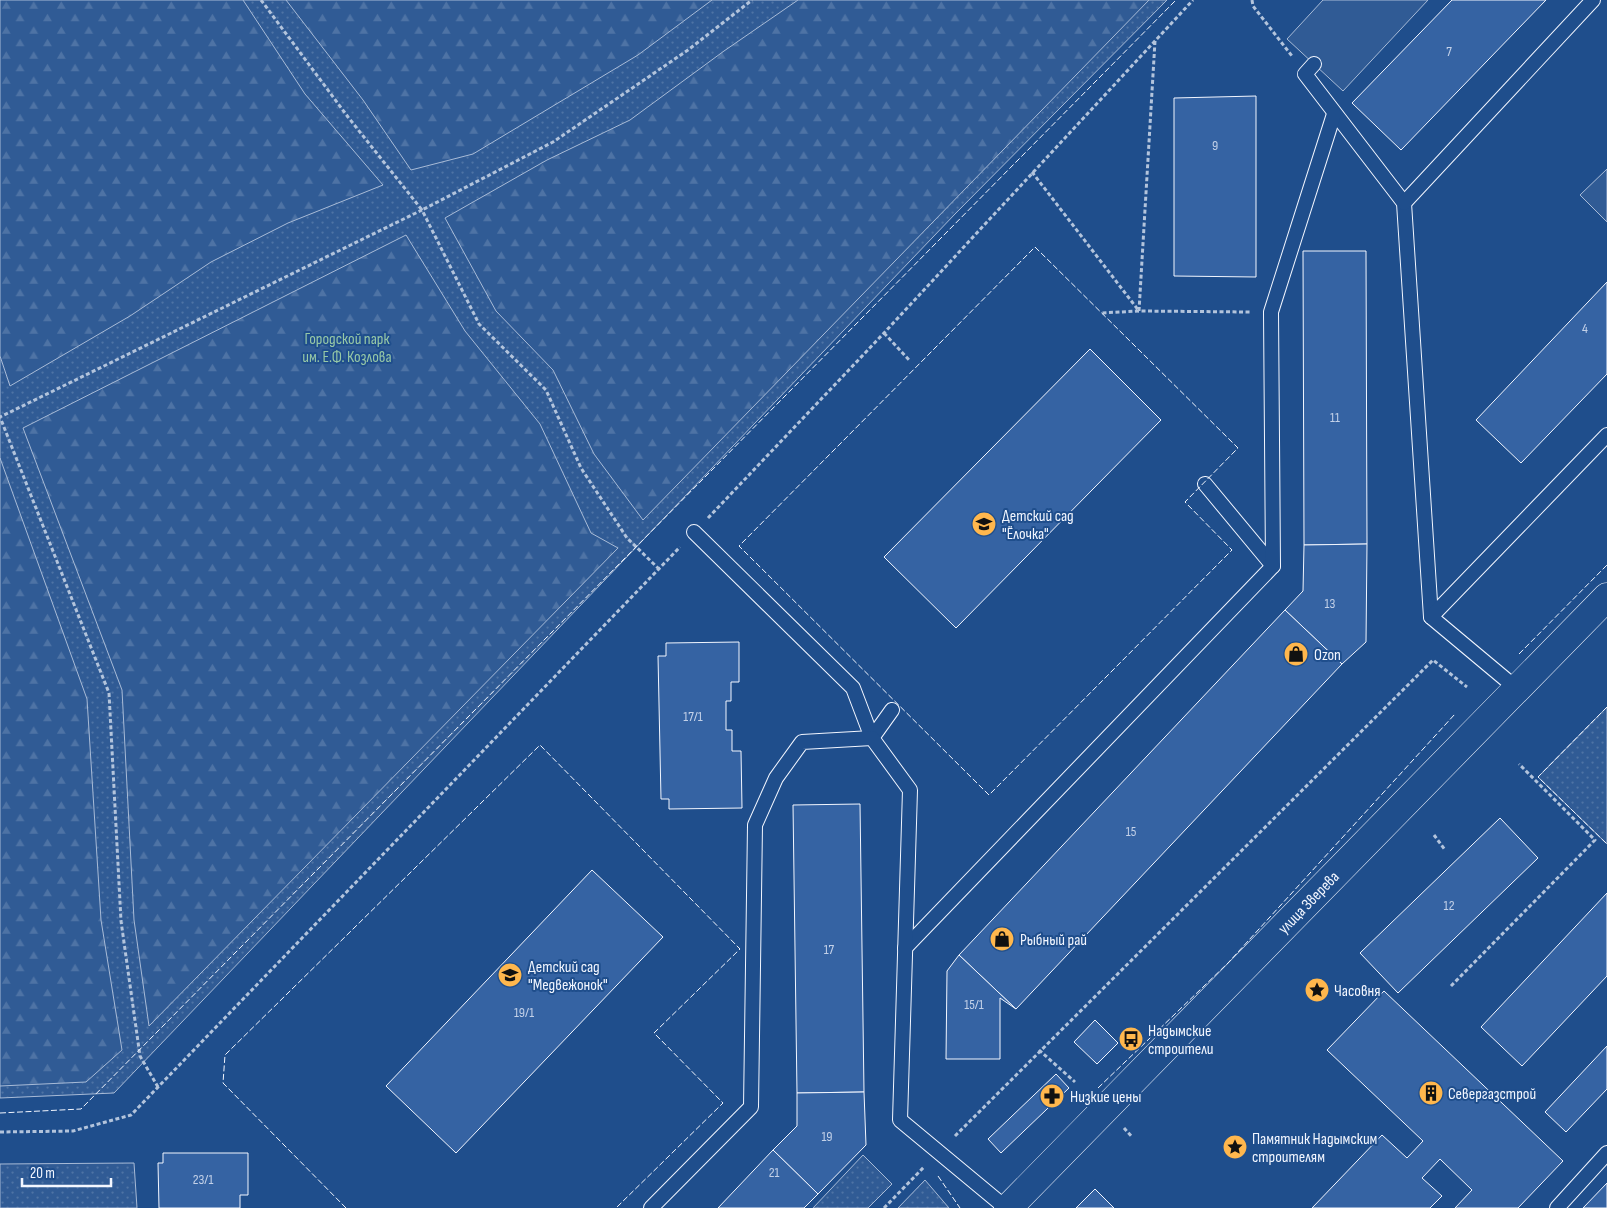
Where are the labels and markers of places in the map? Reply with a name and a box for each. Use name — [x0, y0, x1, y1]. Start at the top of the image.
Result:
place label: Детский сад "Ёлочка" — [1002, 507, 1074, 544]
school or university icon: Детский сад "Ёлочка" — [971, 511, 997, 537]
shop icon: Ozon — [1283, 641, 1309, 667]
place label: Ozon — [1314, 646, 1341, 665]
shop icon: Рыбный рай — [989, 926, 1015, 952]
place label: Рыбный рай — [1020, 931, 1087, 950]
place label: Детский сад "Медвежонок" — [528, 958, 608, 995]
school or university icon: Детский сад "Медвежонок" — [497, 962, 523, 988]
place icon: Часовня — [1304, 977, 1330, 1003]
place label: Часовня — [1334, 982, 1381, 1001]
place label: Надымские строители — [1148, 1022, 1213, 1059]
bus stop icon: Надымские строители — [1118, 1026, 1144, 1052]
building icon: Севергазстрой — [1418, 1080, 1444, 1106]
pharmacy icon: Низкие цены — [1039, 1083, 1065, 1109]
place label: Севергазстрой — [1448, 1085, 1536, 1104]
place label: Низкие цены — [1070, 1088, 1141, 1107]
place label: Памятник Надымским строителям — [1252, 1130, 1377, 1167]
place icon: Памятник Надымским строителям — [1222, 1134, 1248, 1160]

